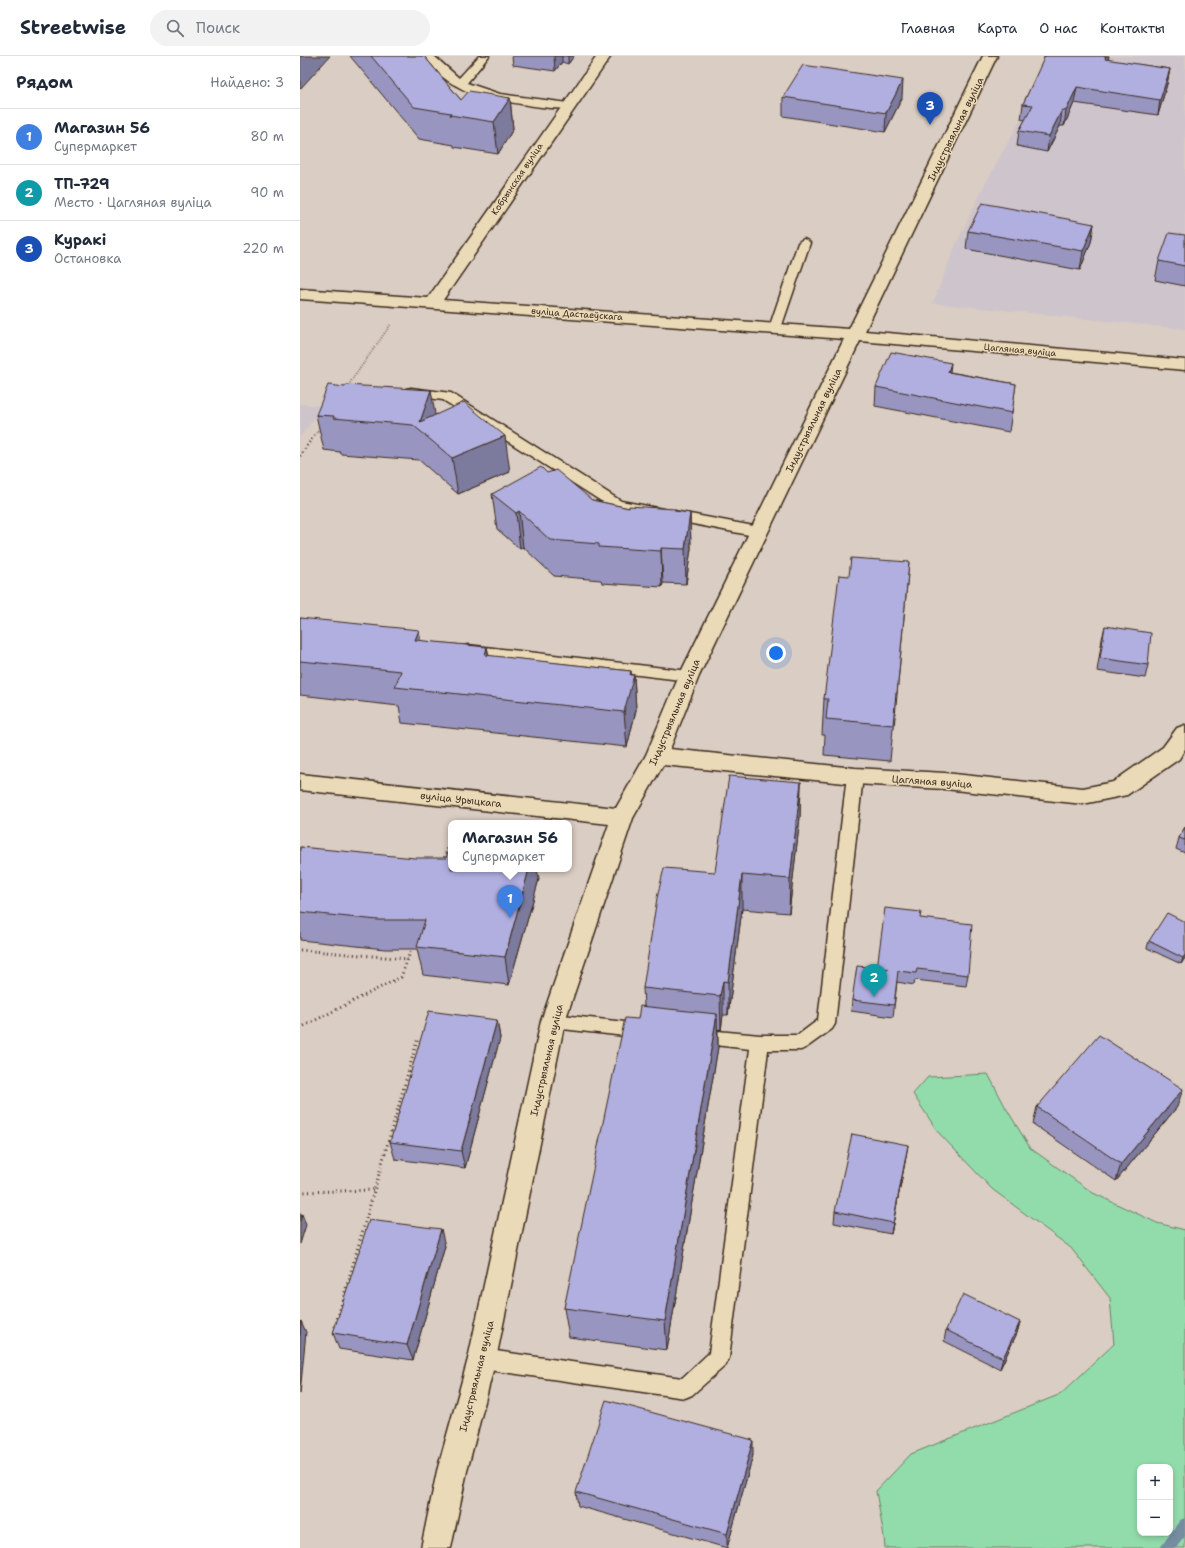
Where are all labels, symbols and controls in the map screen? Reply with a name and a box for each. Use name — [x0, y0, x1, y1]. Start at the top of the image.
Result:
search box — [150, 10, 430, 46]
text: Streetwise — [20, 15, 126, 40]
icon: search — [164, 17, 186, 39]
text: Поиск — [196, 18, 240, 38]
text: Главная — [901, 19, 955, 37]
text: Карта — [977, 19, 1017, 37]
text: О нас — [1039, 19, 1078, 37]
text: Контакты — [1100, 19, 1165, 37]
text: Рядом — [16, 71, 73, 93]
text: Найдено: 3 — [210, 74, 284, 91]
street label: Індустрыяльная вуліца — [925, 74, 987, 183]
pin: 3 — [917, 92, 943, 125]
text: Магазин 56 — [54, 118, 150, 138]
text: 1 — [26, 128, 32, 145]
text: 80 m — [250, 128, 284, 145]
text: Супермаркет — [54, 138, 137, 155]
street label: Кобрынская вуліца — [488, 140, 546, 217]
text: ТП-729 — [54, 174, 110, 194]
text: 2 — [24, 184, 34, 201]
text: 90 m — [250, 184, 284, 201]
text: Место · Цагляная вуліца — [54, 194, 212, 211]
text: Куракі — [54, 230, 106, 250]
text: 3 — [24, 240, 34, 257]
text: 220 m — [242, 240, 284, 257]
text: Остановка — [54, 250, 121, 267]
street label: вуліца Дастаеўскага — [531, 305, 624, 323]
street label: Цагляная вуліца — [983, 341, 1057, 359]
street label: Індустрыяльная вуліца — [783, 365, 845, 474]
your location — [766, 643, 786, 663]
street label: Індустрыяльная вуліца — [646, 656, 703, 767]
street label: Цагляная вуліца — [891, 772, 973, 791]
street label: вуліца Урыцкага — [420, 789, 503, 810]
popup — [448, 820, 572, 872]
text: Магазин 56 — [462, 828, 558, 848]
text: Супермаркет — [462, 848, 545, 865]
pin: 1 — [497, 885, 523, 918]
pin: 2 — [861, 964, 887, 997]
street label: Індустрыяльная вуліца — [527, 1002, 566, 1117]
street label: Індустрыяльная вуліца — [456, 1318, 497, 1433]
map controls — [1137, 1464, 1173, 1536]
button: + — [1137, 1464, 1173, 1500]
button: − — [1137, 1500, 1173, 1536]

